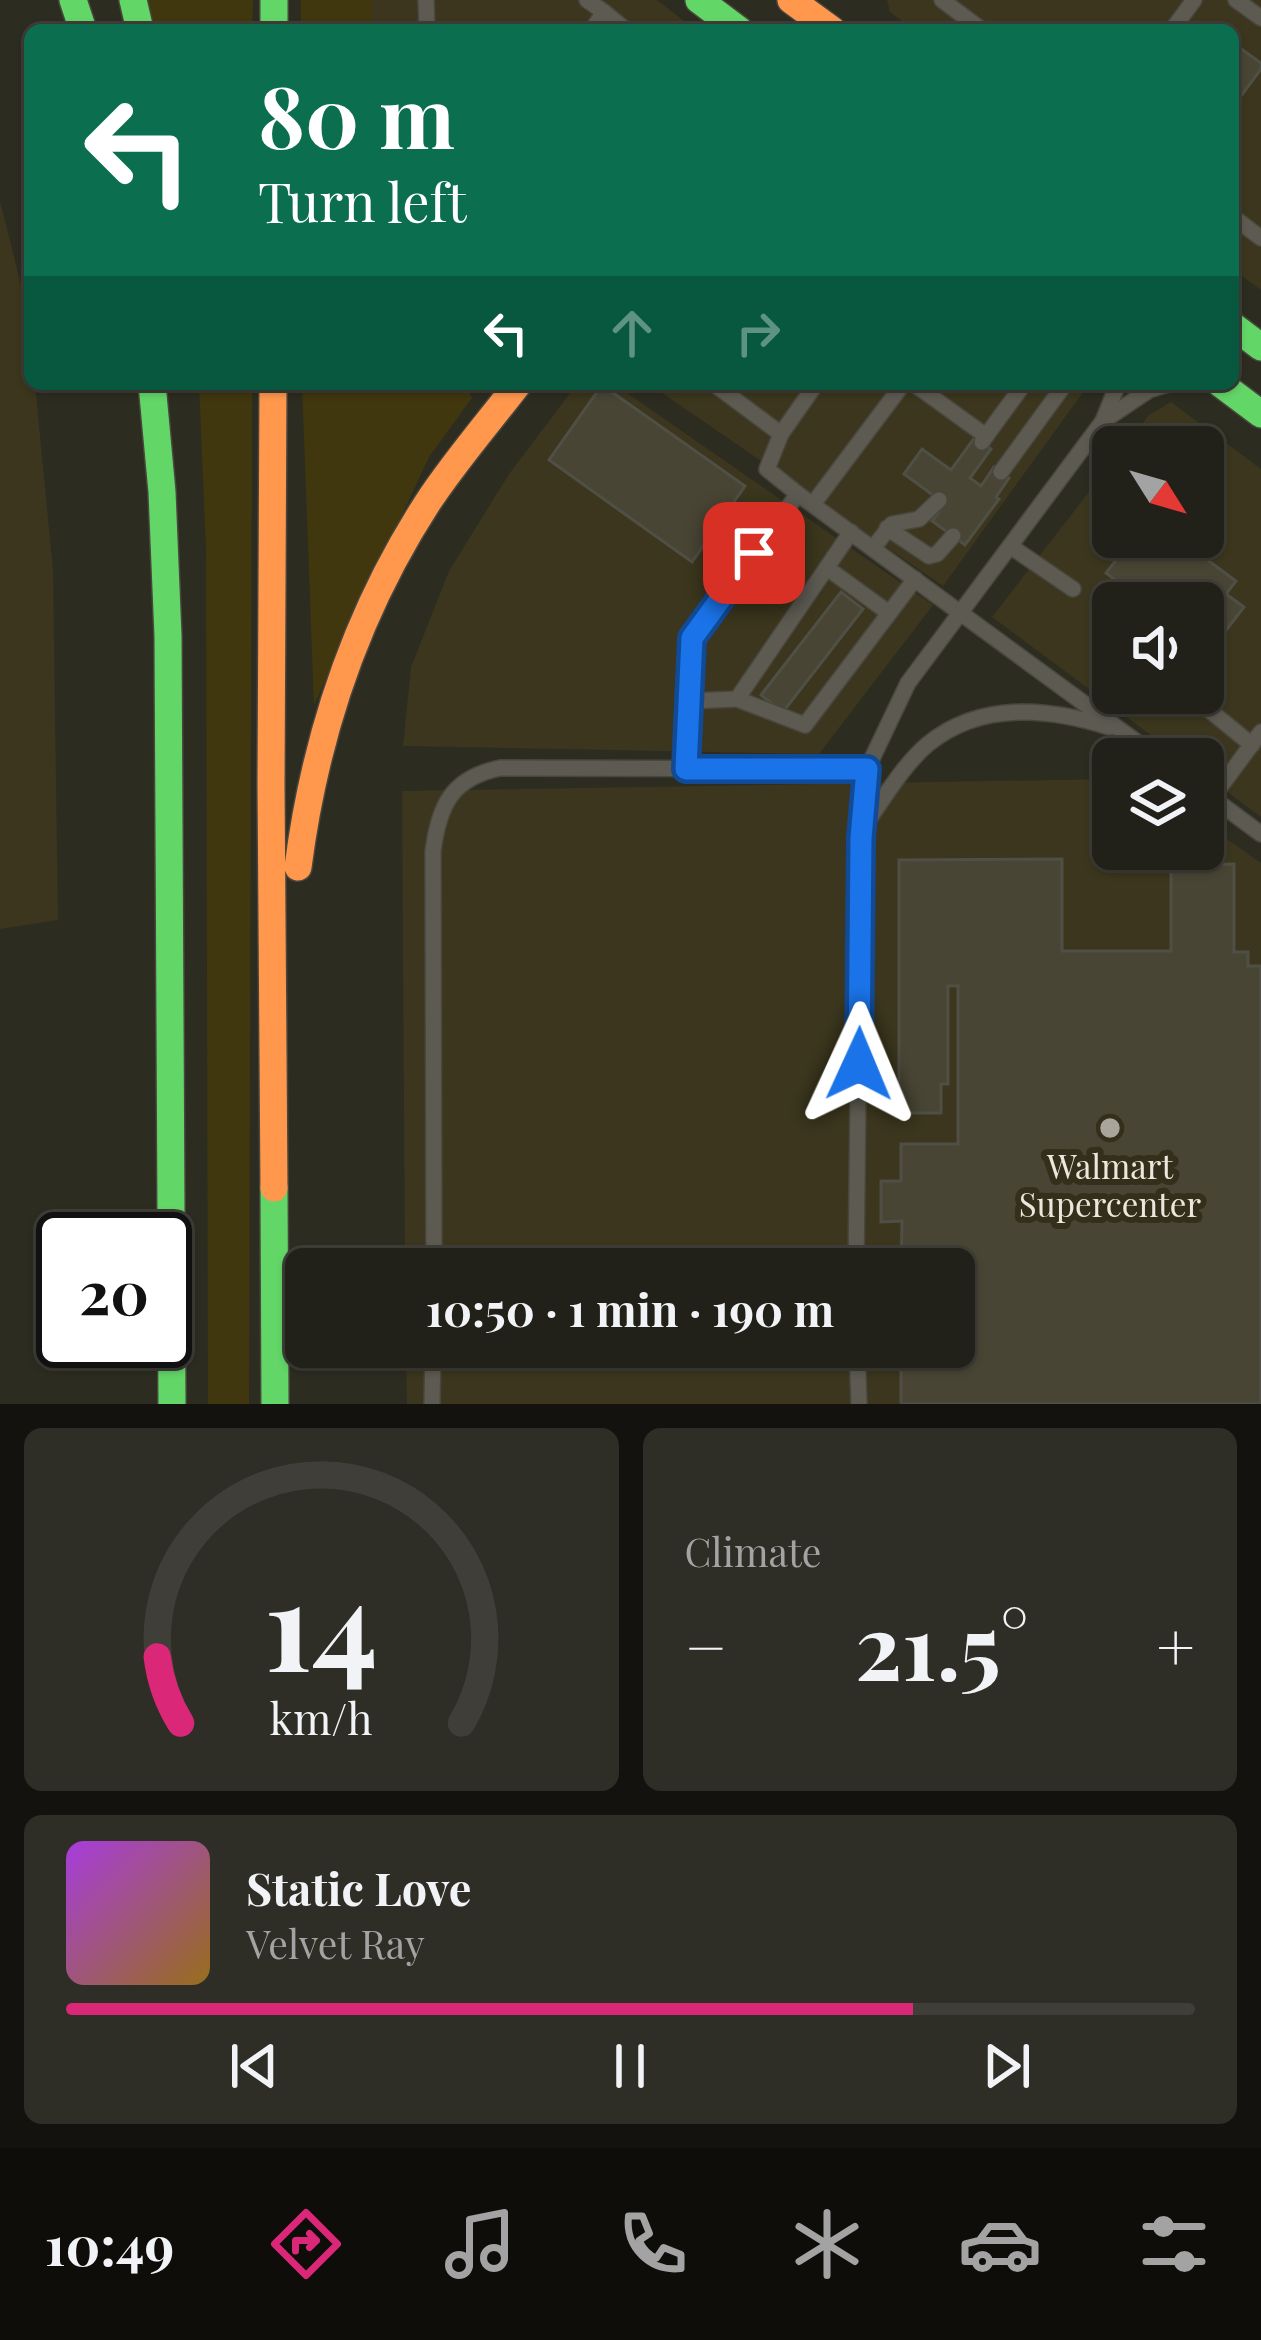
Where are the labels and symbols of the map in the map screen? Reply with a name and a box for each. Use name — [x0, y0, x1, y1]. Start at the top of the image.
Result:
north arrow — [1092, 426, 1224, 558]
pin — [703, 502, 805, 604]
position arrow — [796, 1001, 922, 1127]
marker: Walmart Supercenter — [1097, 1115, 1123, 1141]
place label: Walmart Supercenter — [1019, 1143, 1202, 1225]
speed limit sign: 20 — [36, 1212, 192, 1368]

